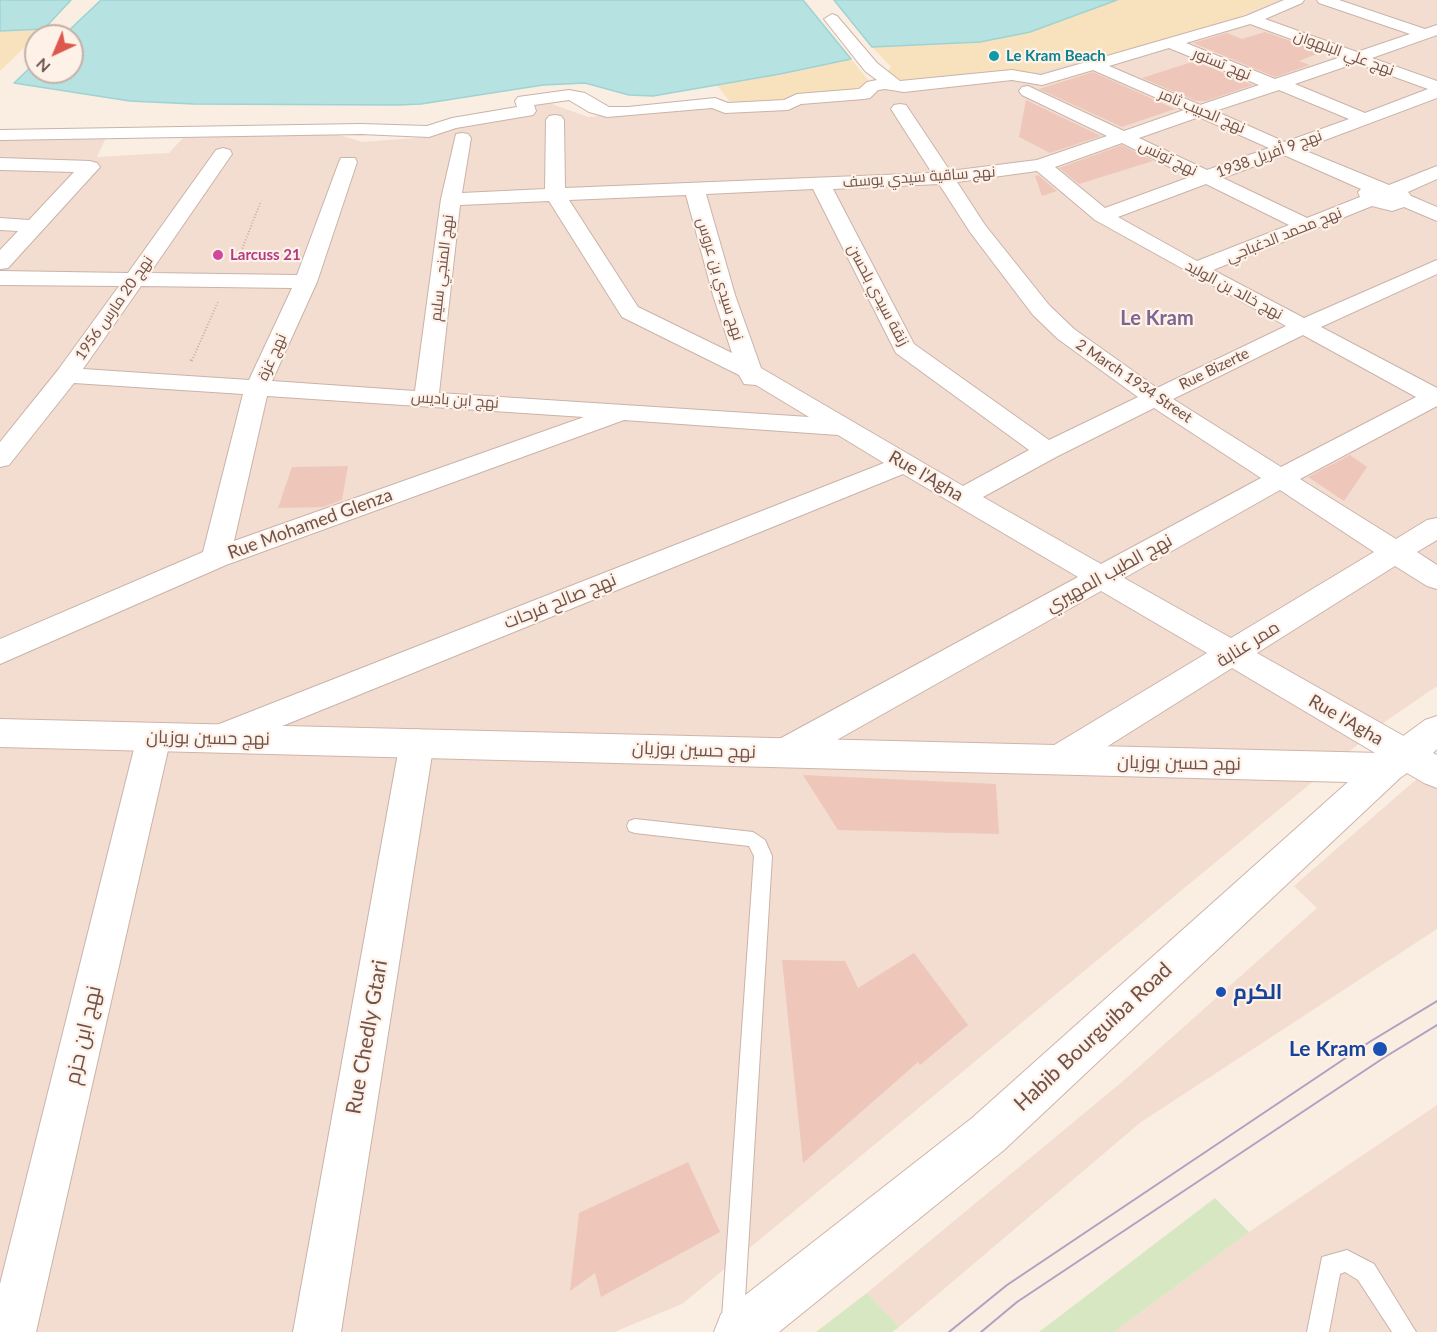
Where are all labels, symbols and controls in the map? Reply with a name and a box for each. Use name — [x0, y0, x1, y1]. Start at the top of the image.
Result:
north arrow — [24, 24, 84, 84]
street label: نهج علي البلهوان — [1291, 27, 1397, 79]
street label: نهج تستور — [1190, 44, 1254, 84]
place label: Le Kram Beach — [1006, 47, 1106, 65]
marker: Le Kram Beach — [987, 49, 1001, 63]
text: N — [32, 55, 54, 77]
street label: نهج الحبيب ثامر — [1156, 85, 1248, 137]
street label: نهج 9 أفريل 1938 — [1213, 126, 1325, 182]
street label: نهج تونس — [1136, 136, 1200, 180]
street label: نهج ساقية سيدي يوسف — [842, 163, 996, 191]
street label: نهج محمد الدغباجي — [1223, 204, 1345, 266]
street label: نهج المنجي سليم — [427, 214, 457, 322]
street label: نهج سيدي بن عروس — [693, 215, 747, 343]
street label: زنقة سيدي بلحسن — [844, 241, 912, 349]
place label: Larcuss 21 — [230, 246, 301, 264]
marker: Larcuss 21 — [211, 248, 225, 262]
street label: نهج 20 مارس 1956 — [71, 252, 157, 364]
street label: نهج خالد بن الوليد — [1182, 257, 1286, 323]
district label: Le Kram — [1120, 307, 1194, 331]
street label: نهج غزة — [254, 331, 290, 383]
street label: 2 March 1934 Street — [1072, 335, 1196, 427]
street label: Rue Bizerte — [1176, 344, 1252, 394]
street label: نهج ابن باديس — [411, 388, 499, 412]
street label: Rue l'Agha — [885, 446, 967, 506]
street label: Rue Mohamed Glenza — [225, 484, 395, 564]
street label: نهج الطيب المهيري — [1042, 529, 1176, 617]
street label: نهج صالح فرحات — [501, 569, 619, 633]
street label: ممر عنابة — [1213, 616, 1283, 672]
street label: Rue l'Agha — [1305, 690, 1387, 750]
street label: نهج حسين بوزيان — [146, 726, 270, 750]
street label: نهج حسين بوزيان — [632, 737, 756, 763]
street label: نهج حسين بوزيان — [1117, 751, 1241, 775]
street label: Habib Bourguiba Road — [1009, 957, 1177, 1117]
street label: Rue Chedly Gtari — [341, 958, 393, 1116]
place label: الكرم — [1233, 979, 1282, 1005]
street label: نهج ابن حزم — [59, 983, 107, 1087]
marker: الكرم — [1214, 985, 1228, 999]
place label: Le Kram — [1289, 1036, 1366, 1062]
marker: Le Kram — [1371, 1040, 1389, 1058]

